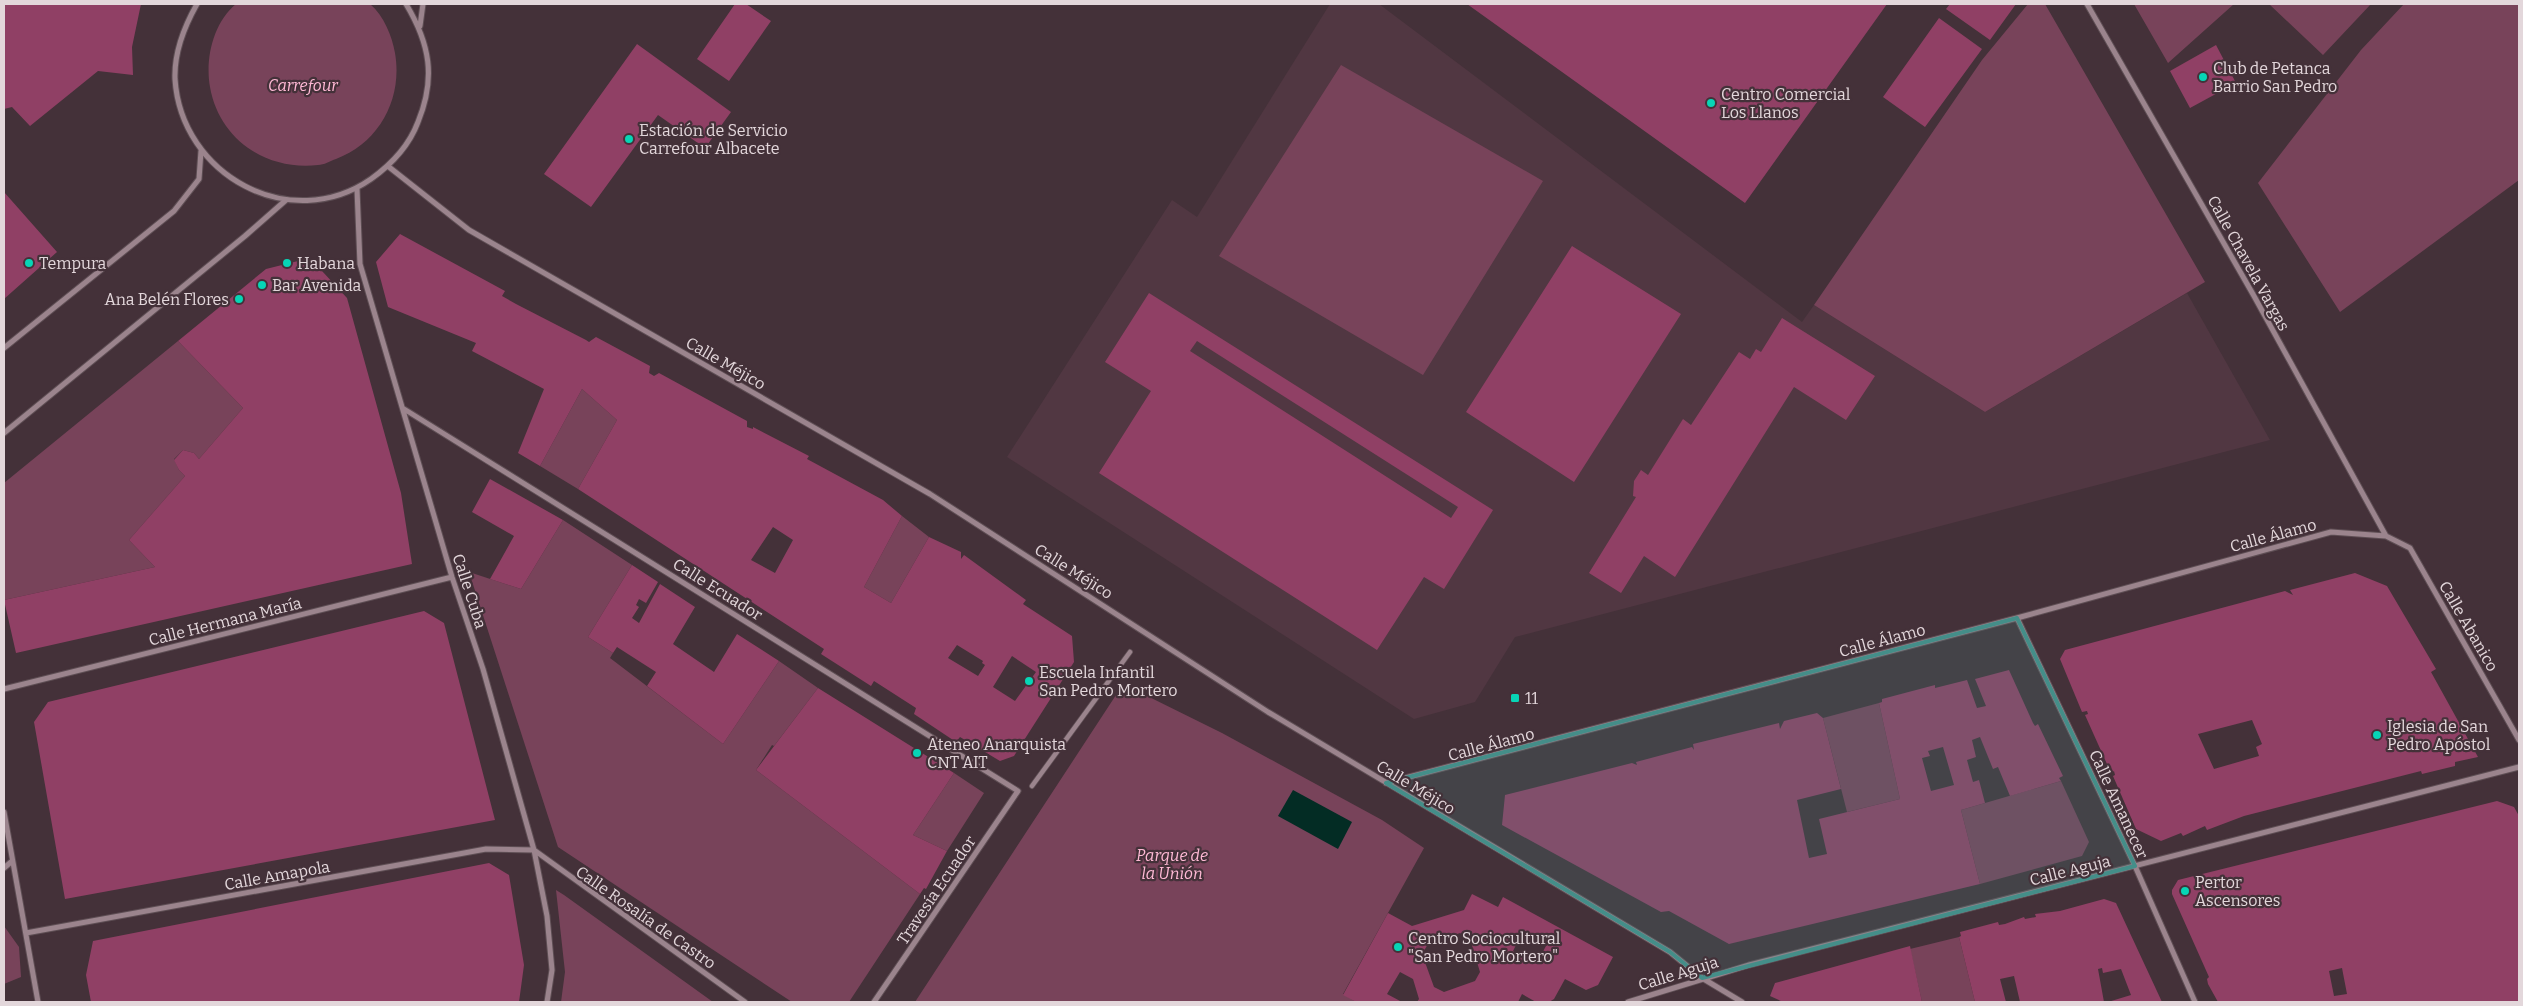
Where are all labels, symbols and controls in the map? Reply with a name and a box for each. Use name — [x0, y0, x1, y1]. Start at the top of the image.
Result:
place label: Club de Petanca Barrio San Pedro — [2213, 59, 2337, 96]
marker: Club de Petanca Barrio San Pedro — [2197, 71, 2209, 83]
park label: Carrefour — [268, 76, 339, 95]
place label: Centro Comercial Los Llanos — [1721, 85, 1851, 122]
marker: Centro Comercial Los Llanos — [1705, 97, 1717, 109]
place label: Estación de Servicio Carrefour Albacete — [639, 121, 788, 158]
marker: Estación de Servicio Carrefour Albacete — [623, 133, 635, 145]
street label: Calle Chavela Vargas — [2203, 192, 2294, 334]
place label: Tempura — [39, 254, 107, 273]
place label: Habana — [297, 254, 355, 273]
marker: Tempura — [23, 257, 35, 269]
marker: Habana — [281, 257, 293, 269]
place label: Bar Avenida — [272, 276, 362, 295]
marker: Bar Avenida — [256, 279, 268, 291]
place label: Ana Belén Flores — [105, 290, 229, 309]
marker: Ana Belén Flores — [233, 293, 245, 305]
street label: Calle Méjico — [683, 333, 769, 394]
street label: Calle Álamo — [2228, 514, 2318, 556]
street label: Calle Méjico — [1031, 540, 1116, 603]
street label: Calle Cuba — [448, 551, 491, 631]
street label: Calle Ecuador — [669, 554, 766, 625]
street label: Calle Abanico — [2435, 578, 2502, 675]
street label: Calle Hermana María — [147, 593, 304, 650]
street label: Calle Álamo — [1837, 619, 1927, 661]
place label: Escuela Infantil San Pedro Mortero — [1039, 663, 1177, 700]
marker: Escuela Infantil San Pedro Mortero — [1023, 675, 1035, 687]
place label: 11 — [1525, 689, 1538, 708]
marker: 11 — [1509, 692, 1521, 704]
place label: Iglesia de San Pedro Apóstol — [2387, 717, 2491, 754]
street label: Calle Álamo — [1446, 723, 1536, 765]
marker: Iglesia de San Pedro Apóstol — [2371, 729, 2383, 741]
place label: Ateneo Anarquista CNT AIT — [927, 735, 1066, 772]
marker: Ateneo Anarquista CNT AIT — [911, 747, 923, 759]
street label: Calle Amanecer — [2085, 747, 2152, 862]
street label: Calle Méjico — [1373, 756, 1459, 818]
street label: Travesía Ecuador — [893, 832, 980, 948]
park label: Parque de la Unión — [1136, 846, 1208, 883]
street label: Calle Aguja — [2028, 851, 2113, 890]
street label: Calle Amapola — [223, 857, 332, 894]
street label: Calle Rosalía de Castro — [572, 862, 719, 973]
place label: Pertor Ascensores — [2195, 873, 2280, 910]
marker: Pertor Ascensores — [2179, 885, 2191, 897]
place label: Centro Sociocultural "San Pedro Mortero" — [1408, 929, 1561, 966]
marker: Centro Sociocultural "San Pedro Mortero" — [1392, 941, 1404, 953]
street label: Calle Aguja — [1636, 952, 1721, 995]

